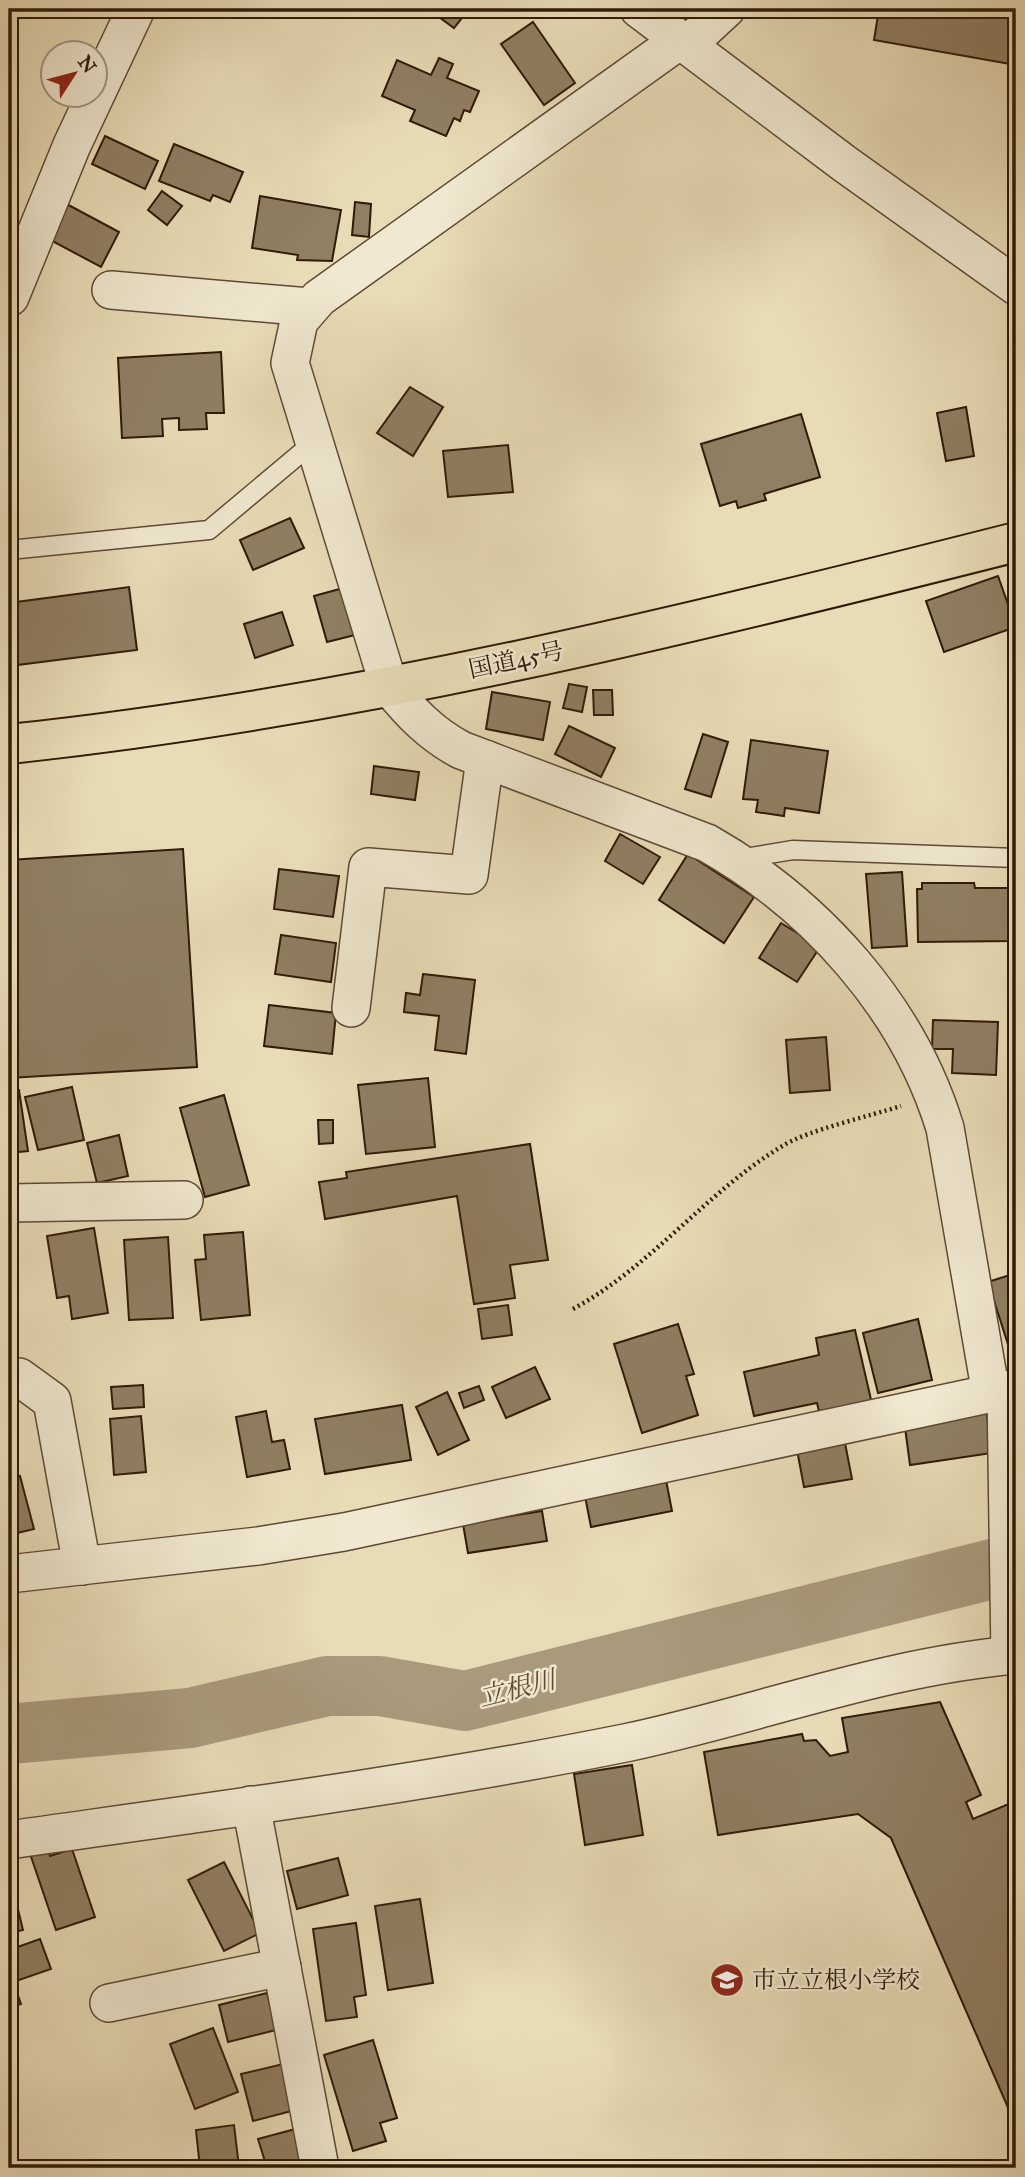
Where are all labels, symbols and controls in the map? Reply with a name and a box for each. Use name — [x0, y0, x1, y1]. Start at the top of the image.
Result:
north arrow — [38, 38, 108, 108]
text: N — [73, 51, 101, 78]
street label: 国道45号 — [466, 635, 566, 685]
water label: 立根川 — [475, 1662, 562, 1713]
school or university icon: 市立立根小学校 — [708, 1961, 746, 1999]
place label: 市立立根小学校 — [752, 1965, 920, 1995]

